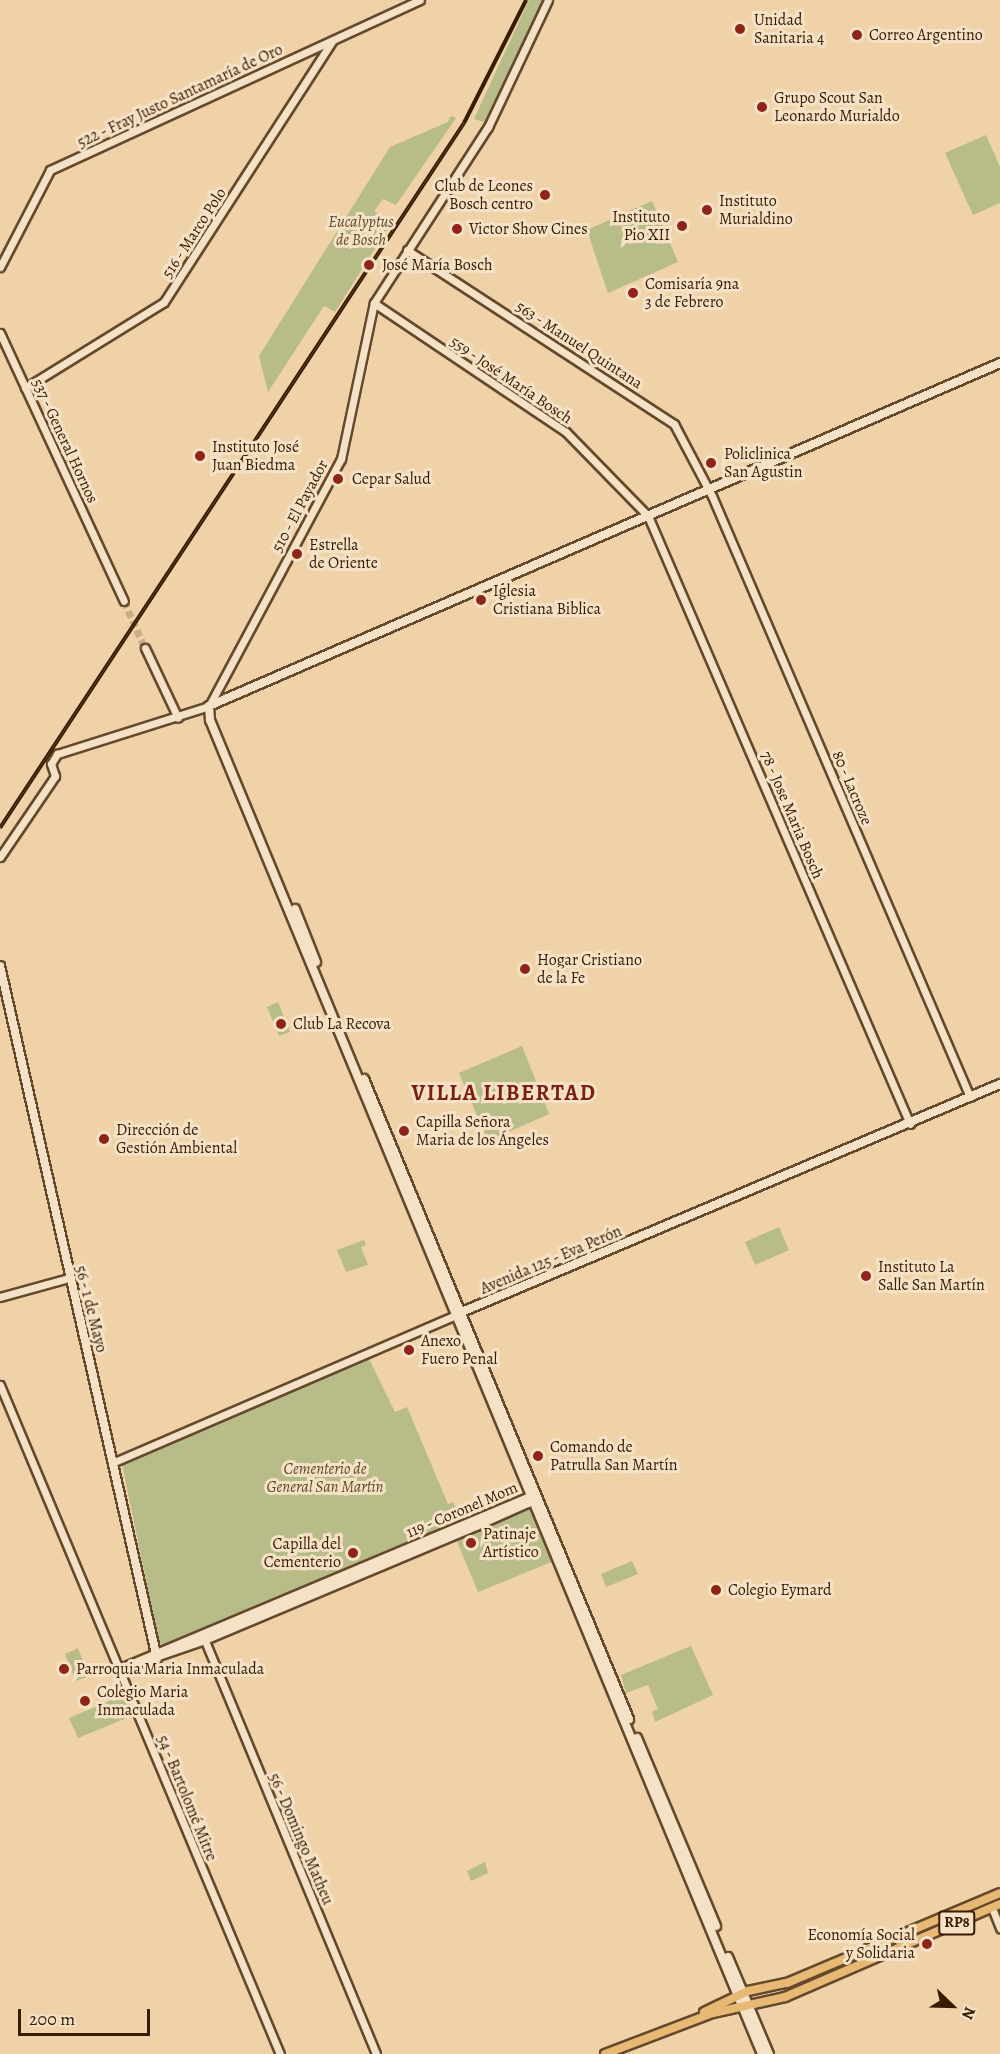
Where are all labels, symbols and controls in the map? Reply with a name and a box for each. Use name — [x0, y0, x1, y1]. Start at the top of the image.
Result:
place label: Unidad Sanitaria 4 — [754, 10, 824, 48]
marker: Unidad Sanitaria 4 — [731, 20, 749, 38]
place label: Correo Argentino — [869, 25, 983, 45]
marker: Correo Argentino — [850, 28, 864, 42]
street label: 522 - Fray Justo Santamaría de Oro — [74, 40, 286, 152]
place label: Grupo Scout San Leonardo Murialdo — [774, 88, 900, 126]
marker: Grupo Scout San Leonardo Murialdo — [755, 100, 769, 114]
place label: Club de Leones Bosch centro — [435, 176, 533, 214]
street label: 516 - Marco Polo — [157, 184, 231, 282]
marker: Club de Leones Bosch centro — [538, 188, 552, 202]
place label: Instituto Murialdino — [719, 191, 793, 229]
marker: Instituto Murialdino — [700, 203, 714, 217]
place label: Instituto Pio XII — [612, 207, 670, 245]
park label: Eucalyptus de Bosch — [328, 212, 394, 250]
place label: Victor Show Cines — [469, 219, 588, 239]
marker: Instituto Pio XII — [675, 219, 689, 233]
marker: Victor Show Cines — [450, 222, 464, 236]
place label: José María Bosch — [382, 255, 493, 275]
marker: José María Bosch — [360, 256, 378, 274]
place label: Comisaría 9na 3 de Febrero — [645, 274, 739, 312]
marker: Comisaría 9na 3 de Febrero — [626, 286, 640, 300]
street label: 563 - Manuel Quintana — [512, 297, 646, 393]
street label: 559 - José María Bosch — [446, 332, 576, 428]
street label: 537 - General Hornos — [28, 375, 102, 507]
place label: Instituto José Juan Biedma — [212, 437, 299, 475]
place label: Policlinica San Agustin — [724, 444, 803, 482]
marker: Instituto José Juan Biedma — [193, 449, 207, 463]
marker: Policlinica San Agustin — [702, 454, 720, 472]
street label: 510 - El Payador — [267, 456, 333, 556]
place label: Cepar Salud — [352, 469, 431, 489]
marker: Cepar Salud — [329, 470, 347, 488]
place label: Estrella de Oriente — [309, 535, 378, 573]
marker: Estrella de Oriente — [290, 547, 304, 561]
place label: Iglesia Cristiana Biblica — [493, 581, 601, 619]
marker: Iglesia Cristiana Biblica — [474, 593, 488, 607]
street label: 78 - Jose Maria Bosch — [756, 748, 828, 882]
street label: 80 - Lacroze — [828, 748, 876, 828]
place label: Hogar Cristiano de la Fe — [537, 950, 642, 988]
marker: Hogar Cristiano de la Fe — [518, 962, 532, 976]
place label: Club La Recova — [293, 1014, 391, 1034]
marker: Club La Recova — [274, 1017, 288, 1031]
district label: VILLA LIBERTAD — [412, 1081, 596, 1107]
place label: Capilla Señora Maria de los Ángeles — [416, 1112, 549, 1150]
place label: Dirección de Gestión Ambiental — [116, 1120, 237, 1158]
marker: Capilla Señora Maria de los Ángeles — [397, 1124, 411, 1138]
marker: Dirección de Gestión Ambiental — [97, 1132, 111, 1146]
street label: Avenida 125 - Eva Perón — [477, 1221, 625, 1299]
place label: Instituto La Salle San Martín — [878, 1257, 985, 1295]
street label: 56 - 1 de Mayo — [71, 1263, 111, 1355]
marker: Instituto La Salle San Martín — [859, 1269, 873, 1283]
place label: Anexo Fuero Penal — [421, 1331, 498, 1369]
marker: Anexo Fuero Penal — [402, 1343, 416, 1357]
place label: Comando de Patrulla San Martín — [550, 1437, 678, 1475]
marker: Comando de Patrulla San Martín — [531, 1449, 545, 1463]
park label: Cementerio de General San Martín — [267, 1459, 383, 1497]
street label: 119 - Coronel Mom — [403, 1478, 521, 1542]
place label: Patinaje Artístico — [483, 1524, 539, 1562]
place label: Capilla del Cementerio — [264, 1534, 341, 1572]
marker: Patinaje Artístico — [464, 1536, 478, 1550]
marker: Capilla del Cementerio — [346, 1546, 360, 1560]
place label: Colegio Eymard — [728, 1580, 832, 1600]
marker: Colegio Eymard — [709, 1583, 723, 1597]
place label: Parroquia Maria Inmaculada — [76, 1659, 264, 1679]
marker: Parroquia Maria Inmaculada — [57, 1662, 71, 1676]
place label: Colegio Maria Inmaculada — [97, 1682, 188, 1720]
marker: Colegio Maria Inmaculada — [78, 1694, 92, 1708]
street label: 54 - Bartolomé Mitre — [153, 1732, 221, 1864]
street label: 56 - Domingo Matheu — [264, 1770, 338, 1908]
road number: RP8 — [938, 1911, 976, 1935]
place label: Economía Social y Solidaria — [807, 1925, 915, 1963]
marker: Economía Social y Solidaria — [920, 1937, 934, 1951]
north arrow — [922, 1976, 982, 2036]
scale bar — [21, 1997, 153, 2035]
text: N — [956, 2003, 981, 2023]
text: 200 m — [29, 2007, 75, 2031]

